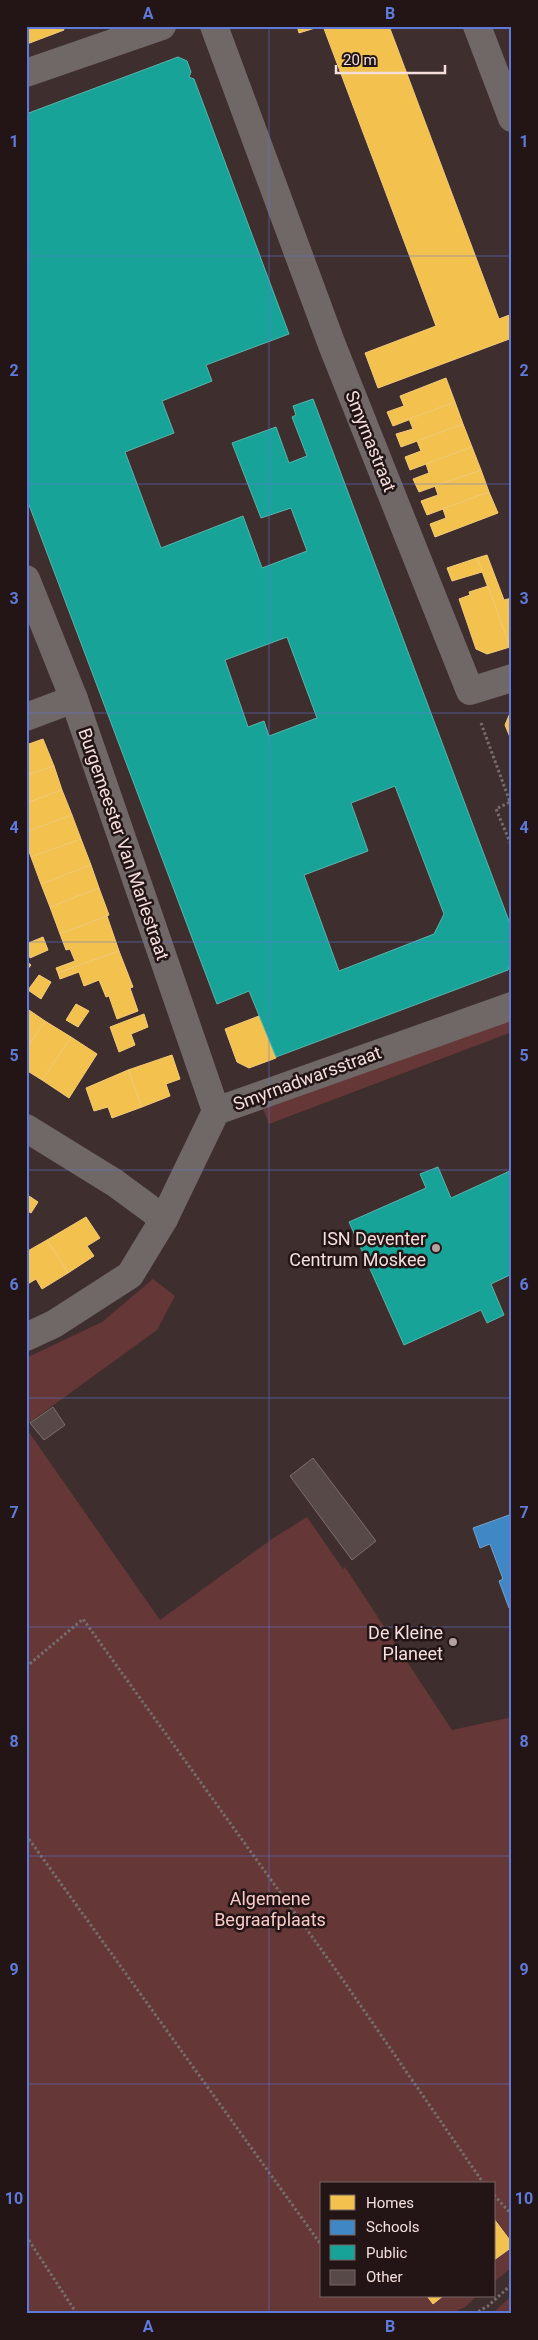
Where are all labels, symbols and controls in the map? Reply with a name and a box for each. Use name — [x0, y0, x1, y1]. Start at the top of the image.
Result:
text: A — [143, 4, 154, 23]
text: B — [385, 4, 395, 23]
scale bar — [336, 42, 444, 74]
text: 20 m — [343, 51, 377, 69]
text: 1 — [9, 132, 19, 151]
text: 1 — [519, 132, 529, 151]
text: 2 — [9, 361, 19, 380]
text: 2 — [519, 361, 529, 380]
street label: Smyrnastraat — [341, 387, 401, 495]
text: 3 — [9, 589, 19, 608]
text: 3 — [519, 589, 529, 608]
street label: Burgemeester Van Marlestraat — [74, 725, 174, 963]
text: 4 — [9, 818, 19, 837]
text: 4 — [519, 818, 529, 837]
street label: Smyrnadwarsstraat — [230, 1041, 384, 1115]
text: 5 — [9, 1046, 19, 1065]
text: 5 — [519, 1046, 529, 1065]
place label: ISN Deventer Centrum Moskee — [289, 1228, 426, 1270]
marker: ISN Deventer Centrum Moskee — [430, 1242, 442, 1254]
text: 6 — [9, 1275, 19, 1294]
text: 6 — [519, 1275, 529, 1294]
text: 7 — [9, 1503, 19, 1522]
text: 7 — [519, 1503, 529, 1522]
place label: De Kleine Planeet — [368, 1622, 443, 1664]
marker: De Kleine Planeet — [447, 1636, 459, 1648]
text: 8 — [9, 1732, 19, 1751]
text: 8 — [519, 1732, 529, 1751]
park label: Algemene Begraafplaats — [214, 1888, 326, 1930]
text: 9 — [9, 1960, 19, 1979]
text: 9 — [519, 1960, 529, 1979]
legend — [320, 2182, 496, 2298]
text: 10 — [5, 2189, 23, 2208]
text: 10 — [515, 2189, 533, 2208]
text: Homes — [366, 2194, 414, 2212]
text: Schools — [366, 2218, 420, 2236]
text: Public — [366, 2244, 407, 2262]
text: Other — [366, 2268, 403, 2286]
text: A — [143, 2317, 154, 2336]
text: B — [385, 2317, 395, 2336]

